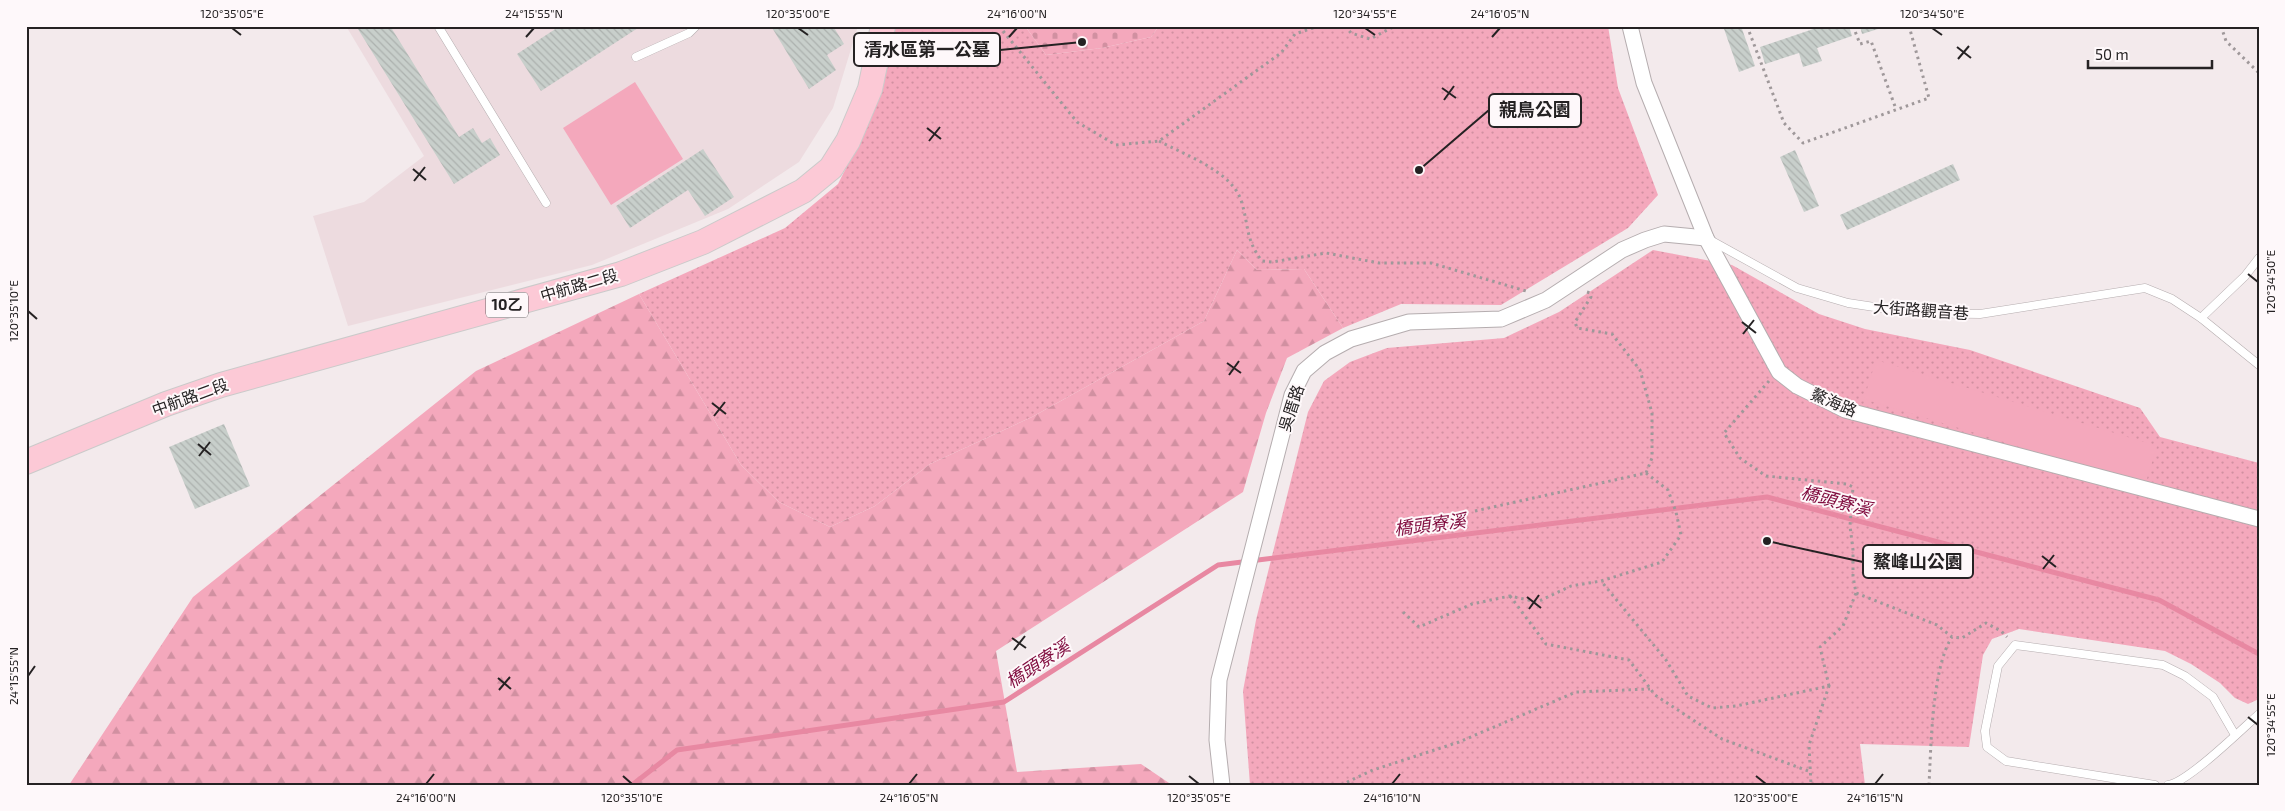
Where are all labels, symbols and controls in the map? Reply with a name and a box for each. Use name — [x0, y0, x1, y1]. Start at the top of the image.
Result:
text: 120°35'05"E — [200, 6, 264, 20]
text: 24°15'55"N — [505, 6, 563, 20]
text: 120°35'00"E — [766, 6, 830, 20]
text: 24°16'00"N — [987, 6, 1047, 20]
text: 120°34'55"E — [1333, 6, 1397, 20]
text: 24°16'05"N — [1471, 6, 1530, 20]
text: 120°34'50"E — [1900, 6, 1964, 20]
callout: 清水區第一公墓 — [854, 33, 1000, 66]
text: 清水區第一公墓 — [864, 38, 990, 60]
scale bar — [2088, 38, 2211, 70]
text: 50 m — [2095, 45, 2129, 63]
callout: 親鳥公園 — [1489, 94, 1581, 127]
text: 親鳥公園 — [1499, 98, 1571, 120]
text: 120°34'50"E — [2263, 250, 2277, 314]
street label: 中航路二段 — [538, 264, 620, 305]
text: 120°35'10"E — [6, 280, 20, 342]
road number: 10乙 — [486, 292, 528, 318]
street label: 大街路觀音巷 — [1872, 297, 1970, 322]
street label: 中航路二段 — [149, 374, 231, 419]
street label: 吳厝路 — [1274, 382, 1307, 434]
street label: 鰲海路 — [1808, 383, 1860, 420]
water label: 橋頭寮溪 — [1799, 480, 1877, 521]
water label: 橋頭寮溪 — [1393, 508, 1470, 539]
callout: 鰲峰山公園 — [1863, 545, 1973, 578]
text: 鰲峰山公園 — [1873, 550, 1963, 572]
water label: 橋頭寮溪 — [1001, 633, 1076, 692]
text: 24°15'55"N — [6, 647, 20, 705]
text: 120°34'55"E — [2263, 693, 2277, 757]
text: 24°16'00"N — [396, 790, 456, 804]
text: 120°35'10"E — [601, 790, 663, 804]
text: 24°16'05"N — [880, 790, 939, 804]
text: 120°35'05"E — [1167, 790, 1231, 804]
text: 24°16'10"N — [1363, 790, 1421, 804]
text: 120°35'00"E — [1734, 790, 1798, 804]
text: 24°16'15"N — [1847, 790, 1903, 804]

